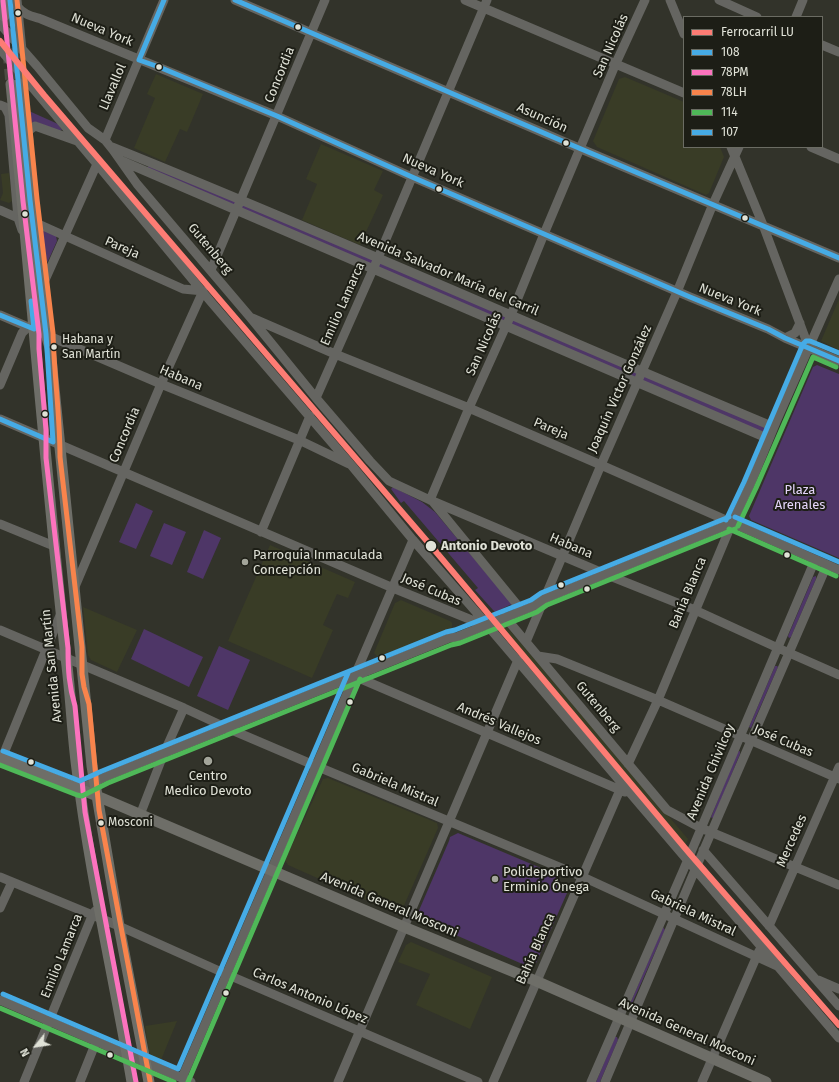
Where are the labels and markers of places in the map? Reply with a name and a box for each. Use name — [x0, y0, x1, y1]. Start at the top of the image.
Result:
unlabelled marker — [13, 8, 23, 18]
unlabelled marker — [293, 22, 303, 32]
unlabelled marker — [154, 62, 164, 72]
unlabelled marker — [561, 138, 571, 148]
unlabelled marker — [434, 184, 444, 194]
unlabelled marker — [20, 209, 30, 219]
unlabelled marker — [740, 213, 750, 223]
place label: Habana y San Martín — [62, 333, 121, 361]
marker: Habana y San Martín — [49, 342, 59, 352]
unlabelled marker — [40, 409, 50, 419]
place label: Antonio Devoto — [441, 538, 532, 554]
marker: Antonio Devoto — [424, 539, 438, 553]
place label: Parroquia Inmaculada Concepción — [253, 547, 383, 578]
unlabelled marker — [782, 550, 792, 560]
marker: Parroquia Inmaculada Concepción — [240, 557, 250, 567]
unlabelled marker — [556, 580, 566, 590]
unlabelled marker — [582, 584, 592, 594]
unlabelled marker — [377, 653, 387, 663]
unlabelled marker — [345, 697, 355, 707]
marker: Centro Medico Devoto — [202, 755, 214, 767]
unlabelled marker — [26, 757, 36, 767]
place label: Centro Medico Devoto — [164, 768, 252, 799]
place label: Mosconi — [108, 816, 153, 830]
marker: Mosconi — [96, 818, 106, 828]
place label: Polideportivo Erminio Ónega — [503, 864, 589, 895]
marker: Polideportivo Erminio Ónega — [490, 874, 500, 884]
unlabelled marker — [221, 988, 231, 998]
unlabelled marker — [105, 1050, 115, 1060]

